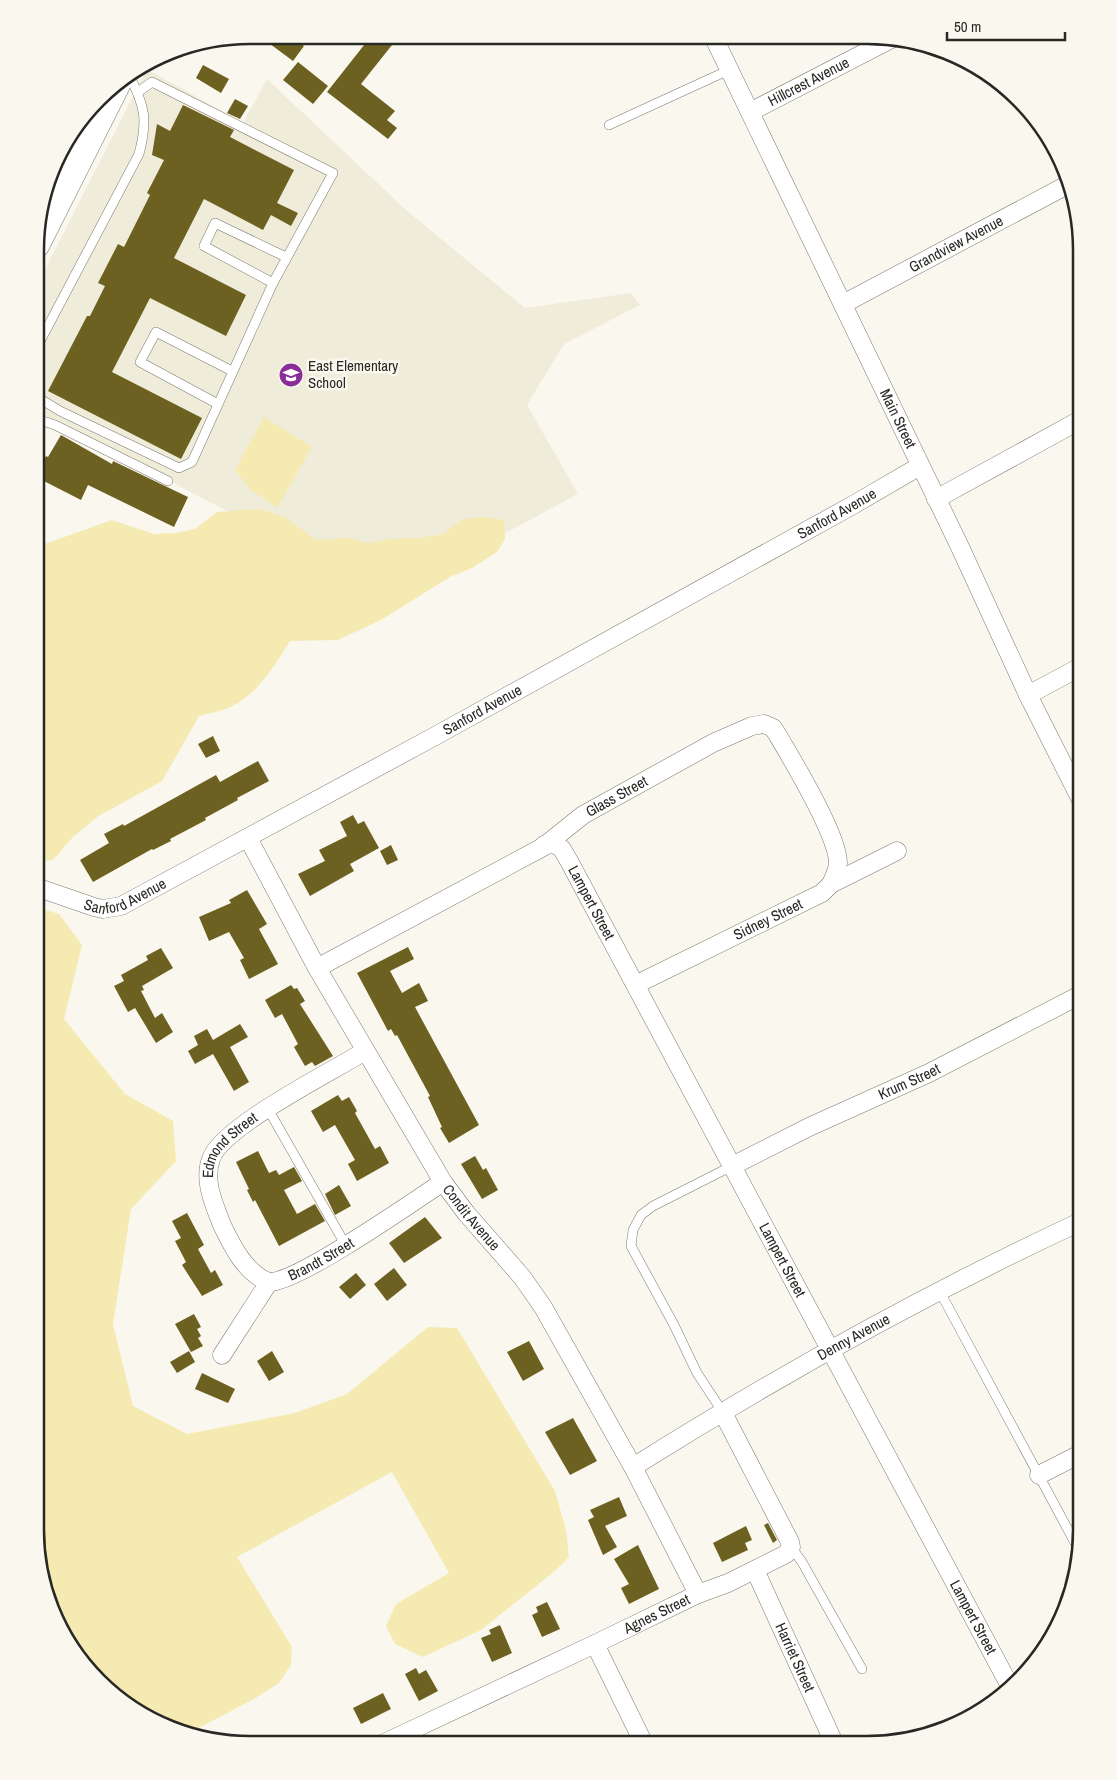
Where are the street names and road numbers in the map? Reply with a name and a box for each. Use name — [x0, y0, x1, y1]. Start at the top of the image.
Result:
street label: Hillcrest Avenue — [764, 51, 853, 111]
street label: Grandview Avenue — [905, 210, 1007, 277]
street label: Main Street — [875, 385, 922, 452]
street label: Sanford Avenue — [793, 483, 880, 544]
street label: Sanford Avenue — [439, 679, 526, 740]
street label: Glass Street — [582, 770, 652, 822]
street label: Lampert Street — [563, 862, 621, 944]
street label: Sanford Avenue — [81, 873, 170, 919]
street label: Sidney Street — [730, 893, 806, 945]
street label: Krum Street — [875, 1058, 944, 1104]
street label: Edmond Street — [197, 1107, 262, 1178]
street label: Condit Avenue — [438, 1180, 505, 1255]
street label: Lampert Street — [754, 1219, 811, 1301]
street label: Brandt Street — [285, 1232, 358, 1286]
street label: Denny Avenue — [813, 1308, 893, 1365]
street label: Lampert Street — [945, 1576, 1002, 1658]
street label: Agnes Street — [619, 1588, 694, 1639]
street label: Harriet Street — [770, 1619, 821, 1696]

